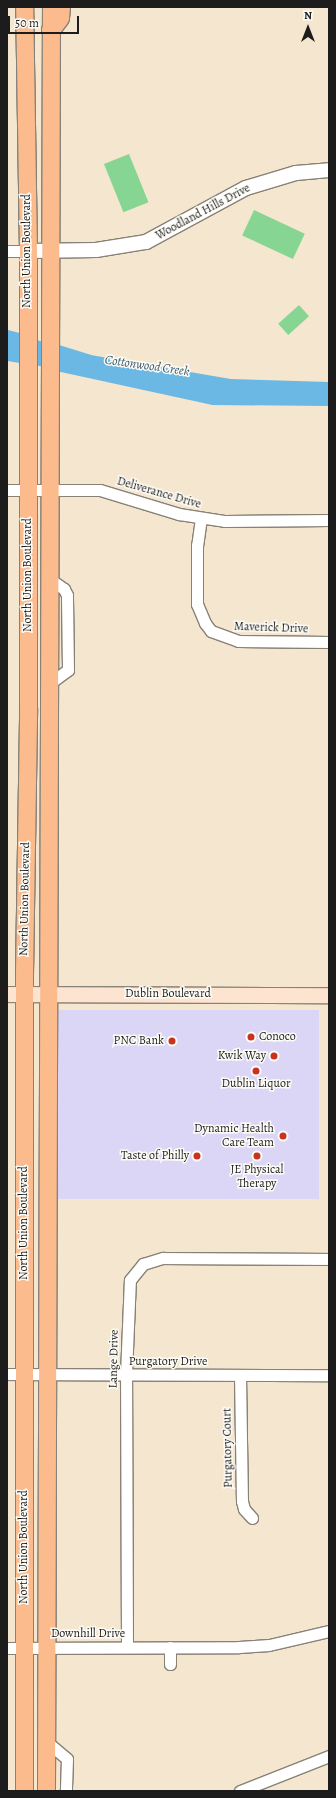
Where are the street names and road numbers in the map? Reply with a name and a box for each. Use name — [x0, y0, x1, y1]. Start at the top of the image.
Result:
street label: Woodland Hills Drive — [153, 181, 253, 243]
street label: North Union Boulevard — [20, 194, 34, 308]
street label: Deliverance Drive — [115, 474, 203, 512]
street label: North Union Boulevard — [21, 518, 35, 632]
street label: Maverick Drive — [234, 620, 308, 636]
street label: North Union Boulevard — [17, 842, 33, 956]
street label: Dublin Boulevard — [125, 987, 211, 1001]
street label: North Union Boulevard — [17, 1166, 31, 1280]
street label: Lange Drive — [106, 1329, 122, 1389]
street label: Purgatory Drive — [129, 1355, 207, 1369]
street label: Purgatory Court — [220, 1408, 236, 1488]
street label: North Union Boulevard — [17, 1490, 31, 1604]
street label: Downhill Drive — [51, 1627, 125, 1641]

